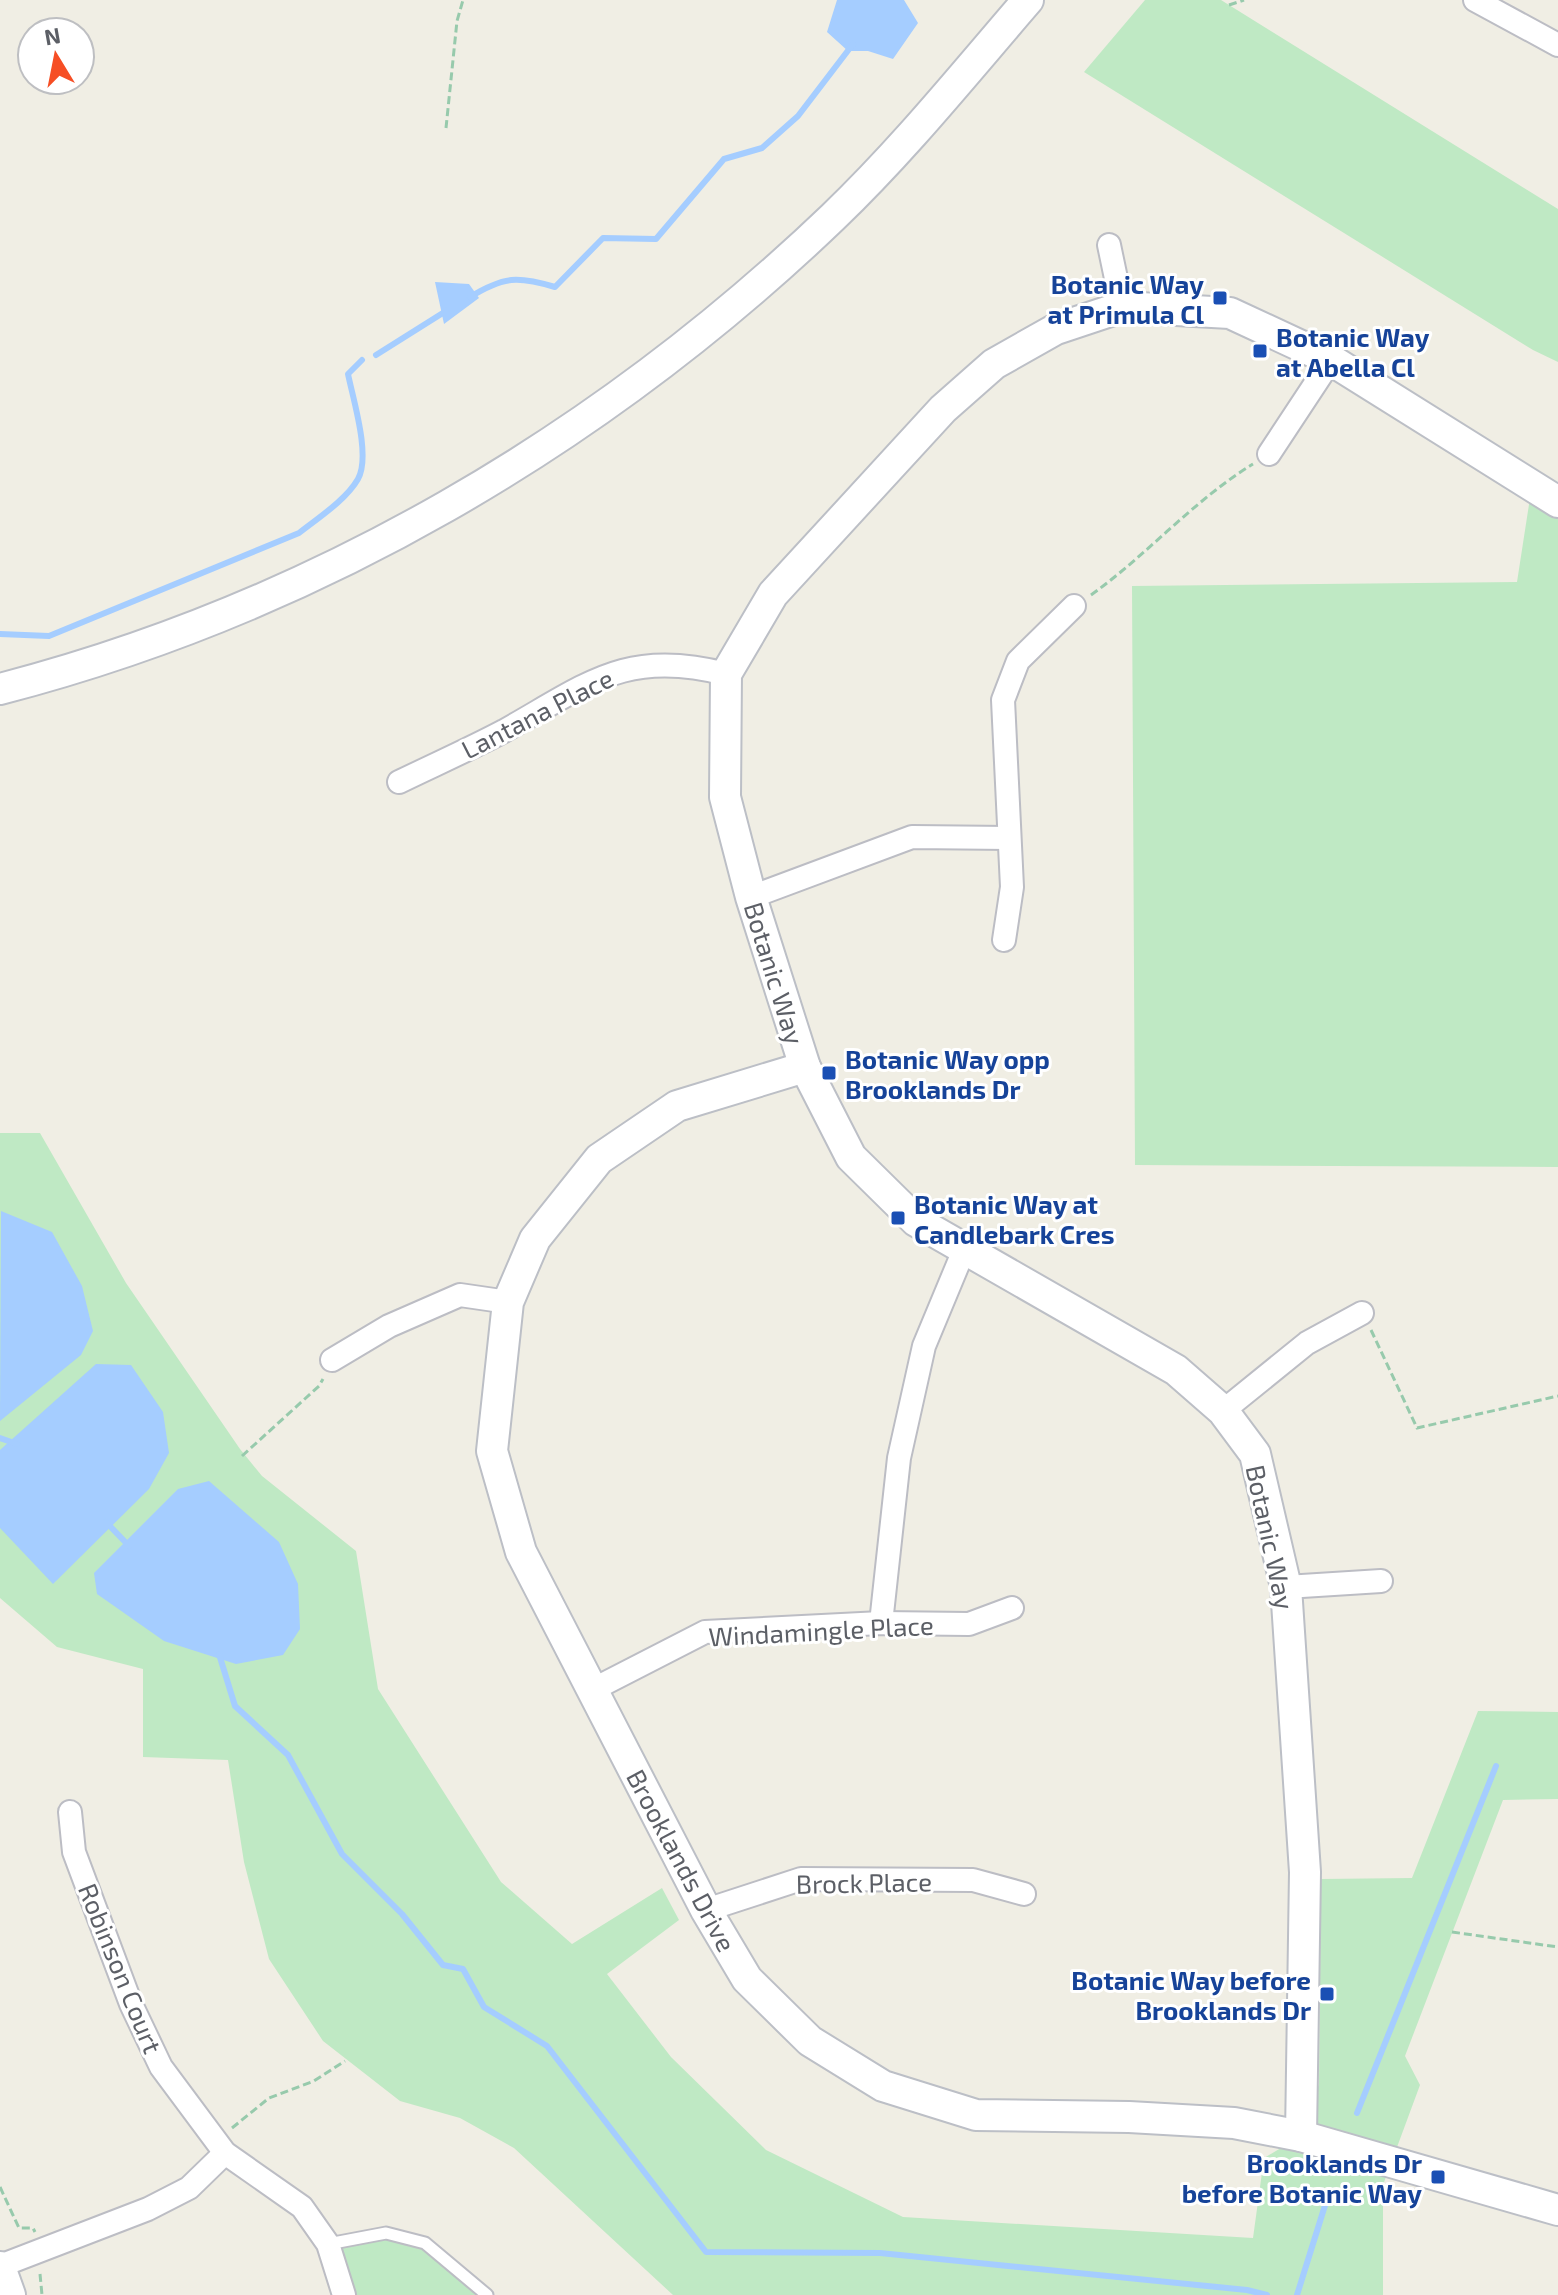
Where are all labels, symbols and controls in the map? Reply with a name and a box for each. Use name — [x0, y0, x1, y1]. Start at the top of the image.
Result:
north arrow — [16, 16, 96, 96]
text: N — [42, 21, 62, 50]
place label: Botanic Way at Primula Cl — [1047, 268, 1204, 329]
marker: Botanic Way at Primula Cl — [1211, 289, 1229, 307]
place label: Botanic Way at Abella Cl — [1276, 321, 1430, 382]
marker: Botanic Way at Abella Cl — [1251, 342, 1269, 360]
street label: Lantana Place — [456, 662, 618, 764]
street label: Botanic Way — [739, 898, 811, 1048]
place label: Botanic Way opp Brooklands Dr — [845, 1043, 1050, 1104]
marker: Botanic Way opp Brooklands Dr — [820, 1064, 838, 1082]
place label: Botanic Way at Candlebark Cres — [914, 1188, 1114, 1249]
marker: Botanic Way at Candlebark Cres — [889, 1209, 907, 1227]
street label: Botanic Way — [1241, 1462, 1302, 1612]
street label: Windamingle Place — [708, 1609, 934, 1651]
street label: Brooklands Drive — [621, 1764, 743, 1956]
street label: Brock Place — [796, 1865, 932, 1899]
street label: Robinson Court — [73, 1878, 169, 2058]
place label: Botanic Way before Brooklands Dr — [1071, 1964, 1311, 2025]
marker: Botanic Way before Brooklands Dr — [1318, 1985, 1336, 2003]
place label: Brooklands Dr before Botanic Way — [1182, 2147, 1422, 2209]
marker: Brooklands Dr before Botanic Way — [1429, 2168, 1447, 2186]

